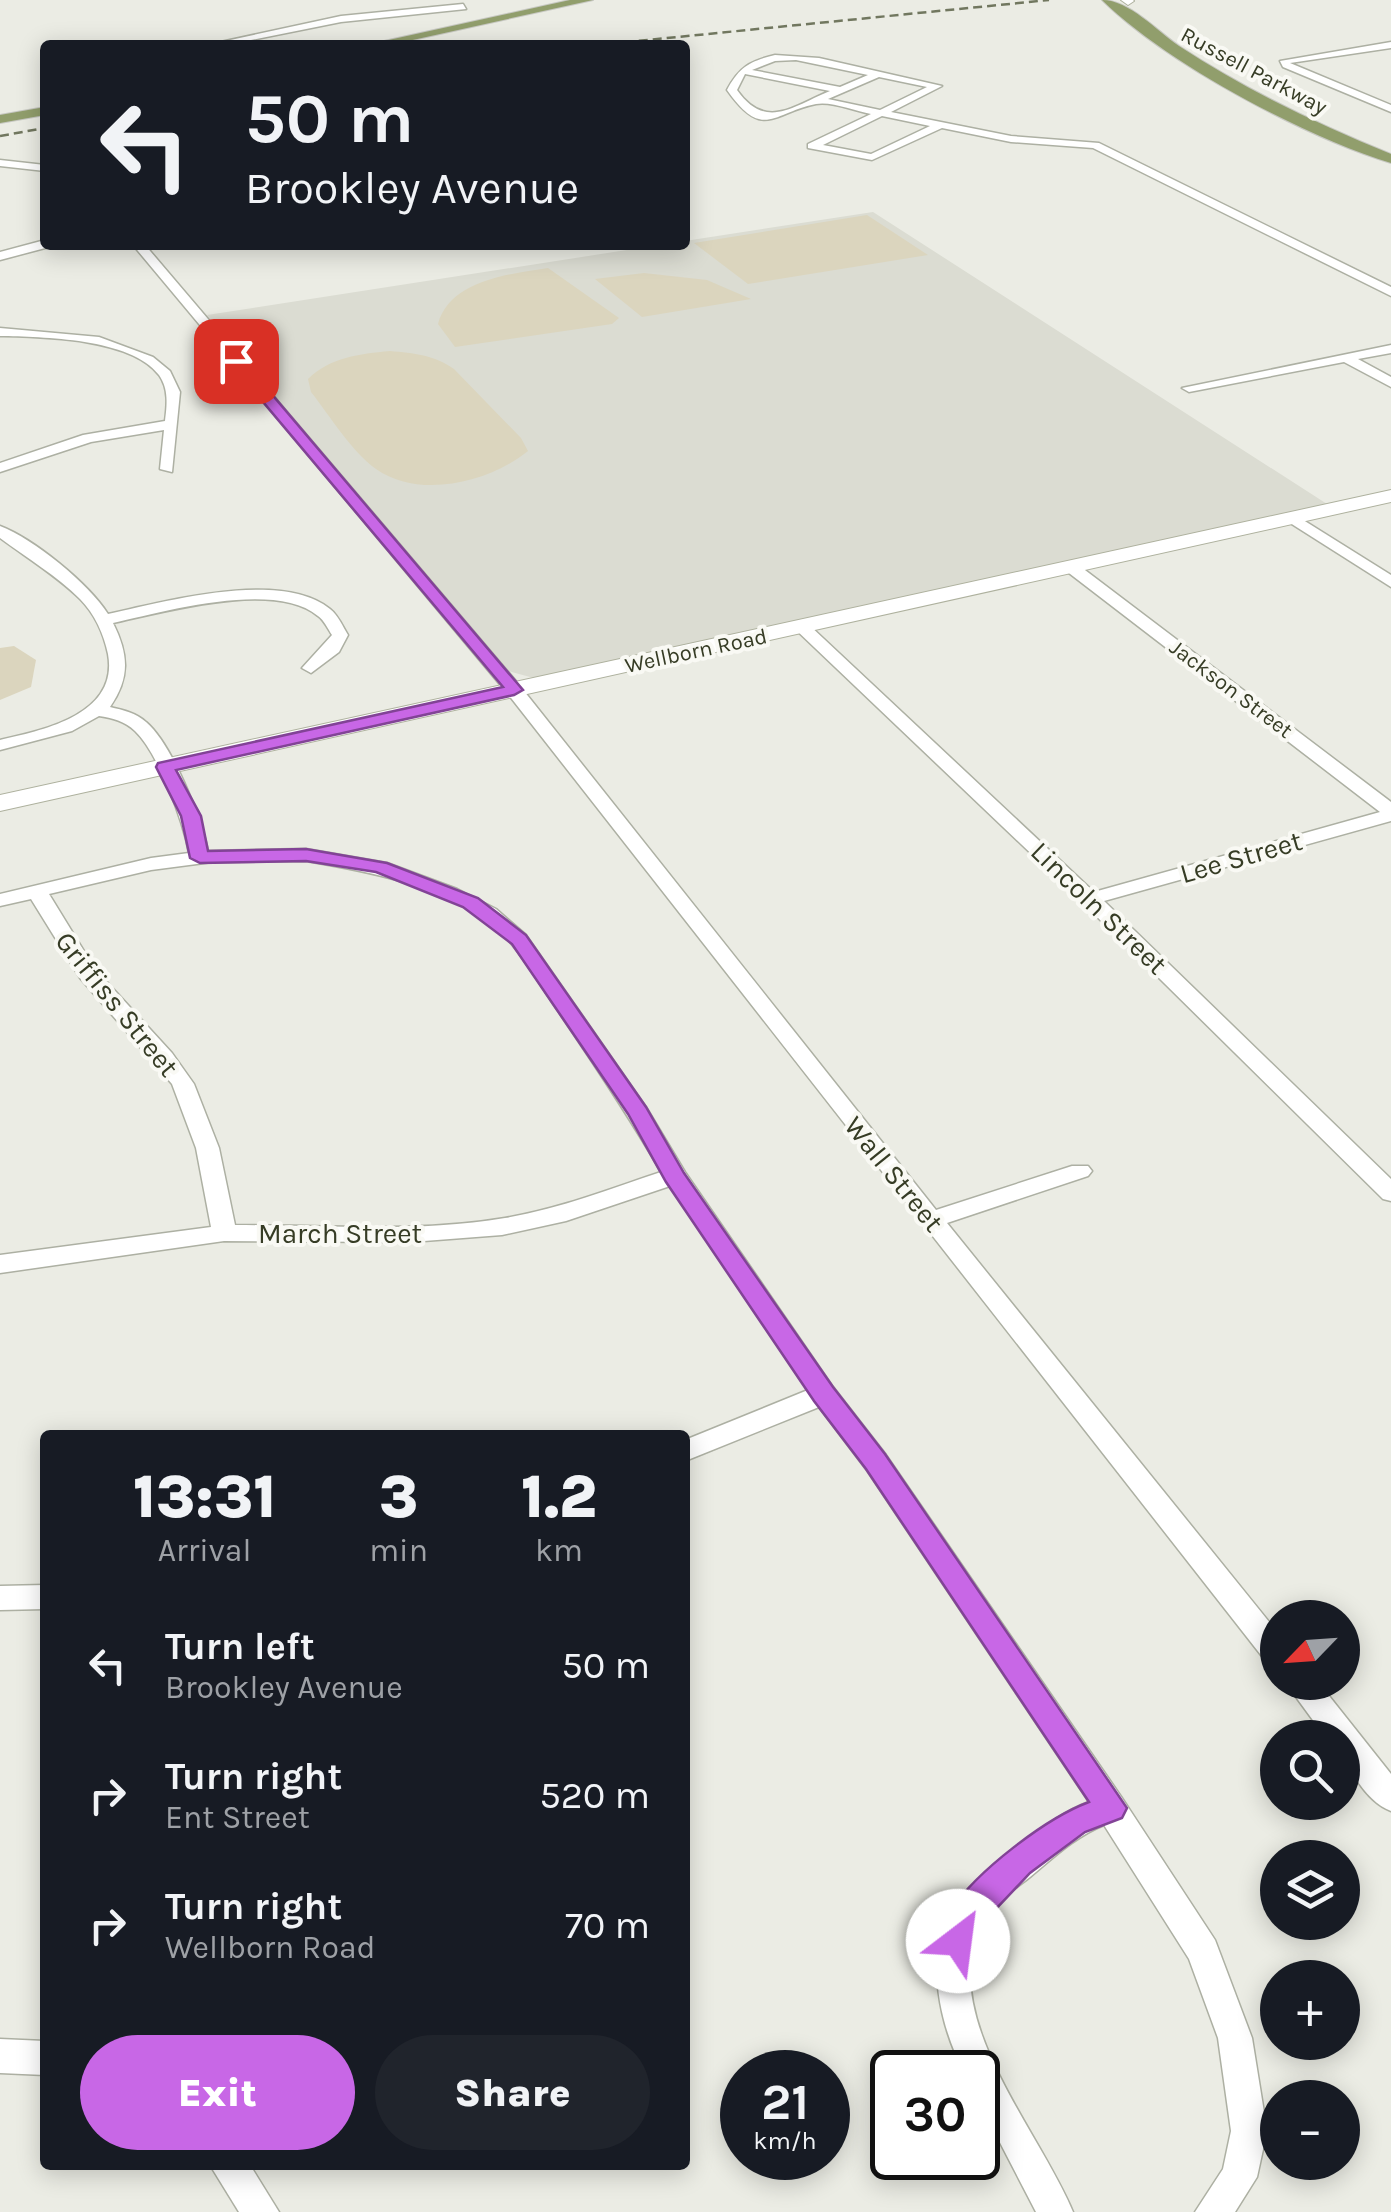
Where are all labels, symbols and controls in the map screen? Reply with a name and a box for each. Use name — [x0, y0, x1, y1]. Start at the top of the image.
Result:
street label: Russell Parkway — [1177, 22, 1331, 120]
text: 50 m — [245, 78, 414, 160]
icon: left — [80, 80, 210, 210]
text: Brookley Avenue — [245, 162, 579, 214]
pin — [194, 319, 279, 404]
icon: arrive — [209, 334, 264, 389]
street label: Wellborn Road — [623, 623, 769, 679]
street label: Jackson Street — [1164, 634, 1298, 744]
street label: Lee Street — [1176, 824, 1306, 890]
street label: Lincoln Street — [1024, 835, 1174, 981]
street label: Griffiss Street — [48, 925, 186, 1083]
street label: Wall Street — [838, 1110, 950, 1238]
street label: March Street — [258, 1217, 422, 1250]
text: 13:31 — [133, 1462, 276, 1532]
text: 3 — [379, 1462, 418, 1532]
text: 1.2 — [521, 1462, 597, 1532]
text: Arrival — [158, 1532, 251, 1569]
text: min — [369, 1532, 428, 1569]
text: km — [535, 1532, 583, 1569]
north arrow — [1260, 1600, 1360, 1700]
map controls — [1260, 1600, 1360, 2180]
text: Turn left — [165, 1624, 315, 1669]
icon: left — [80, 1638, 135, 1693]
text: 50 m — [561, 1643, 650, 1688]
text: Brookley Avenue — [165, 1669, 403, 1706]
button: search — [1260, 1720, 1360, 1820]
text: Turn right — [165, 1754, 342, 1799]
icon: right — [80, 1768, 135, 1823]
text: 520 m — [539, 1773, 650, 1818]
text: Ent Street — [165, 1799, 310, 1836]
button: layers — [1260, 1840, 1360, 1940]
text: Turn right — [165, 1884, 342, 1929]
position arrow — [906, 1889, 1010, 1993]
icon: right — [80, 1898, 135, 1953]
text: 70 m — [565, 1903, 650, 1948]
text: Wellborn Road — [165, 1929, 376, 1966]
button: + — [1260, 1960, 1360, 2060]
button: Exit — [80, 2035, 355, 2150]
button: Share — [375, 2035, 650, 2150]
speed limit sign: 30 — [870, 2050, 1000, 2180]
text: 21 — [761, 2073, 809, 2132]
button: − — [1260, 2080, 1360, 2180]
text: km/h — [753, 2126, 817, 2155]

